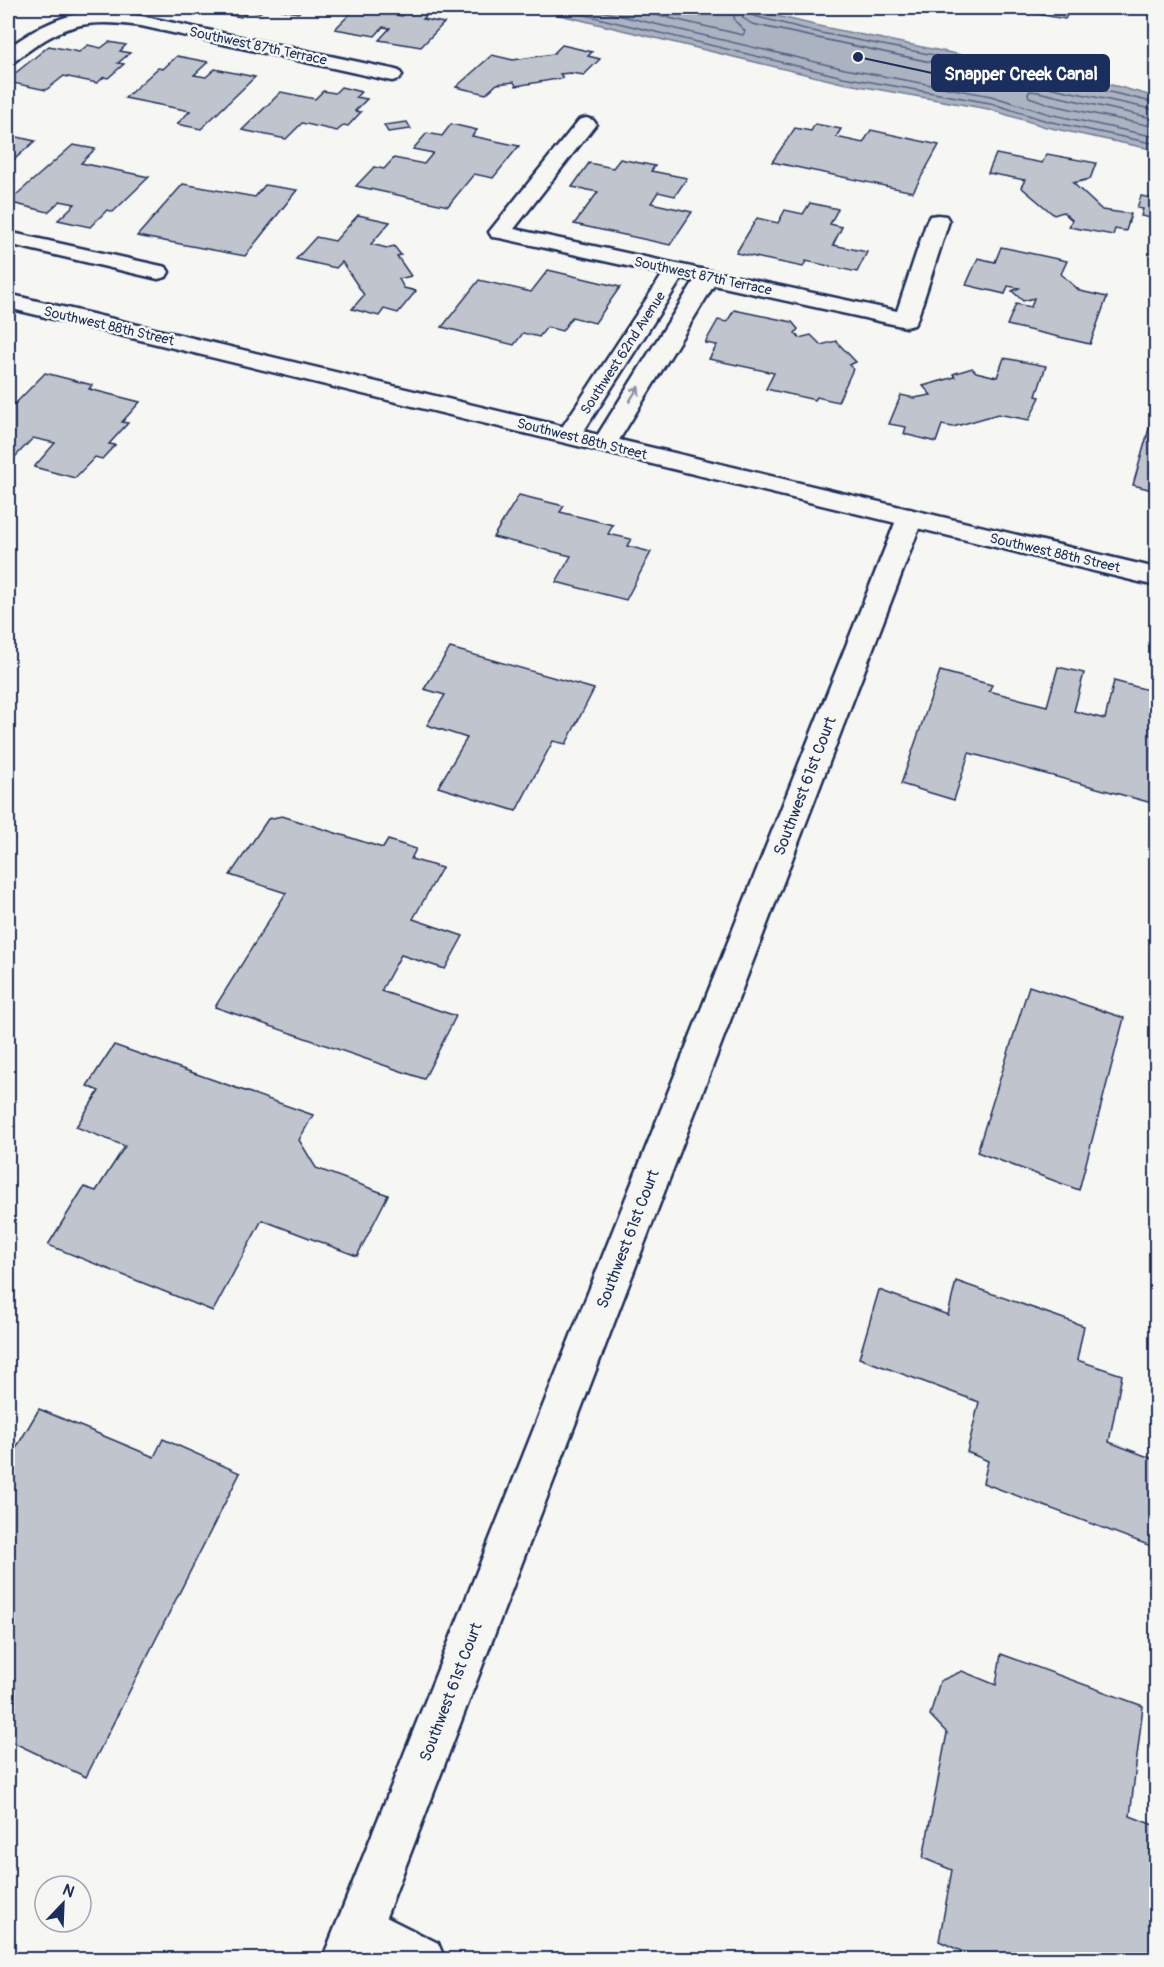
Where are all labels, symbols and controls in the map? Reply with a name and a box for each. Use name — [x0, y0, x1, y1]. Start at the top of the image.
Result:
street label: Southwest 87th Terrace — [188, 23, 328, 69]
callout: Snapper Creek Canal — [932, 55, 1109, 91]
text: Snapper Creek Canal — [944, 63, 1098, 86]
street label: Southwest 87th Terrace — [633, 253, 773, 299]
street label: Southwest 62nd Avenue — [577, 288, 669, 418]
street label: Southwest 88th Street — [42, 303, 176, 349]
one-way arrow — [629, 386, 641, 403]
street label: Southwest 88th Street — [515, 415, 649, 463]
street label: Southwest 88th Street — [988, 530, 1122, 576]
street label: Southwest 61st Court — [769, 713, 841, 858]
street label: Southwest 61st Court — [592, 1166, 664, 1311]
street label: Southwest 61st Court — [415, 1619, 487, 1764]
north arrow — [33, 1874, 93, 1934]
text: N — [60, 1880, 78, 1903]

